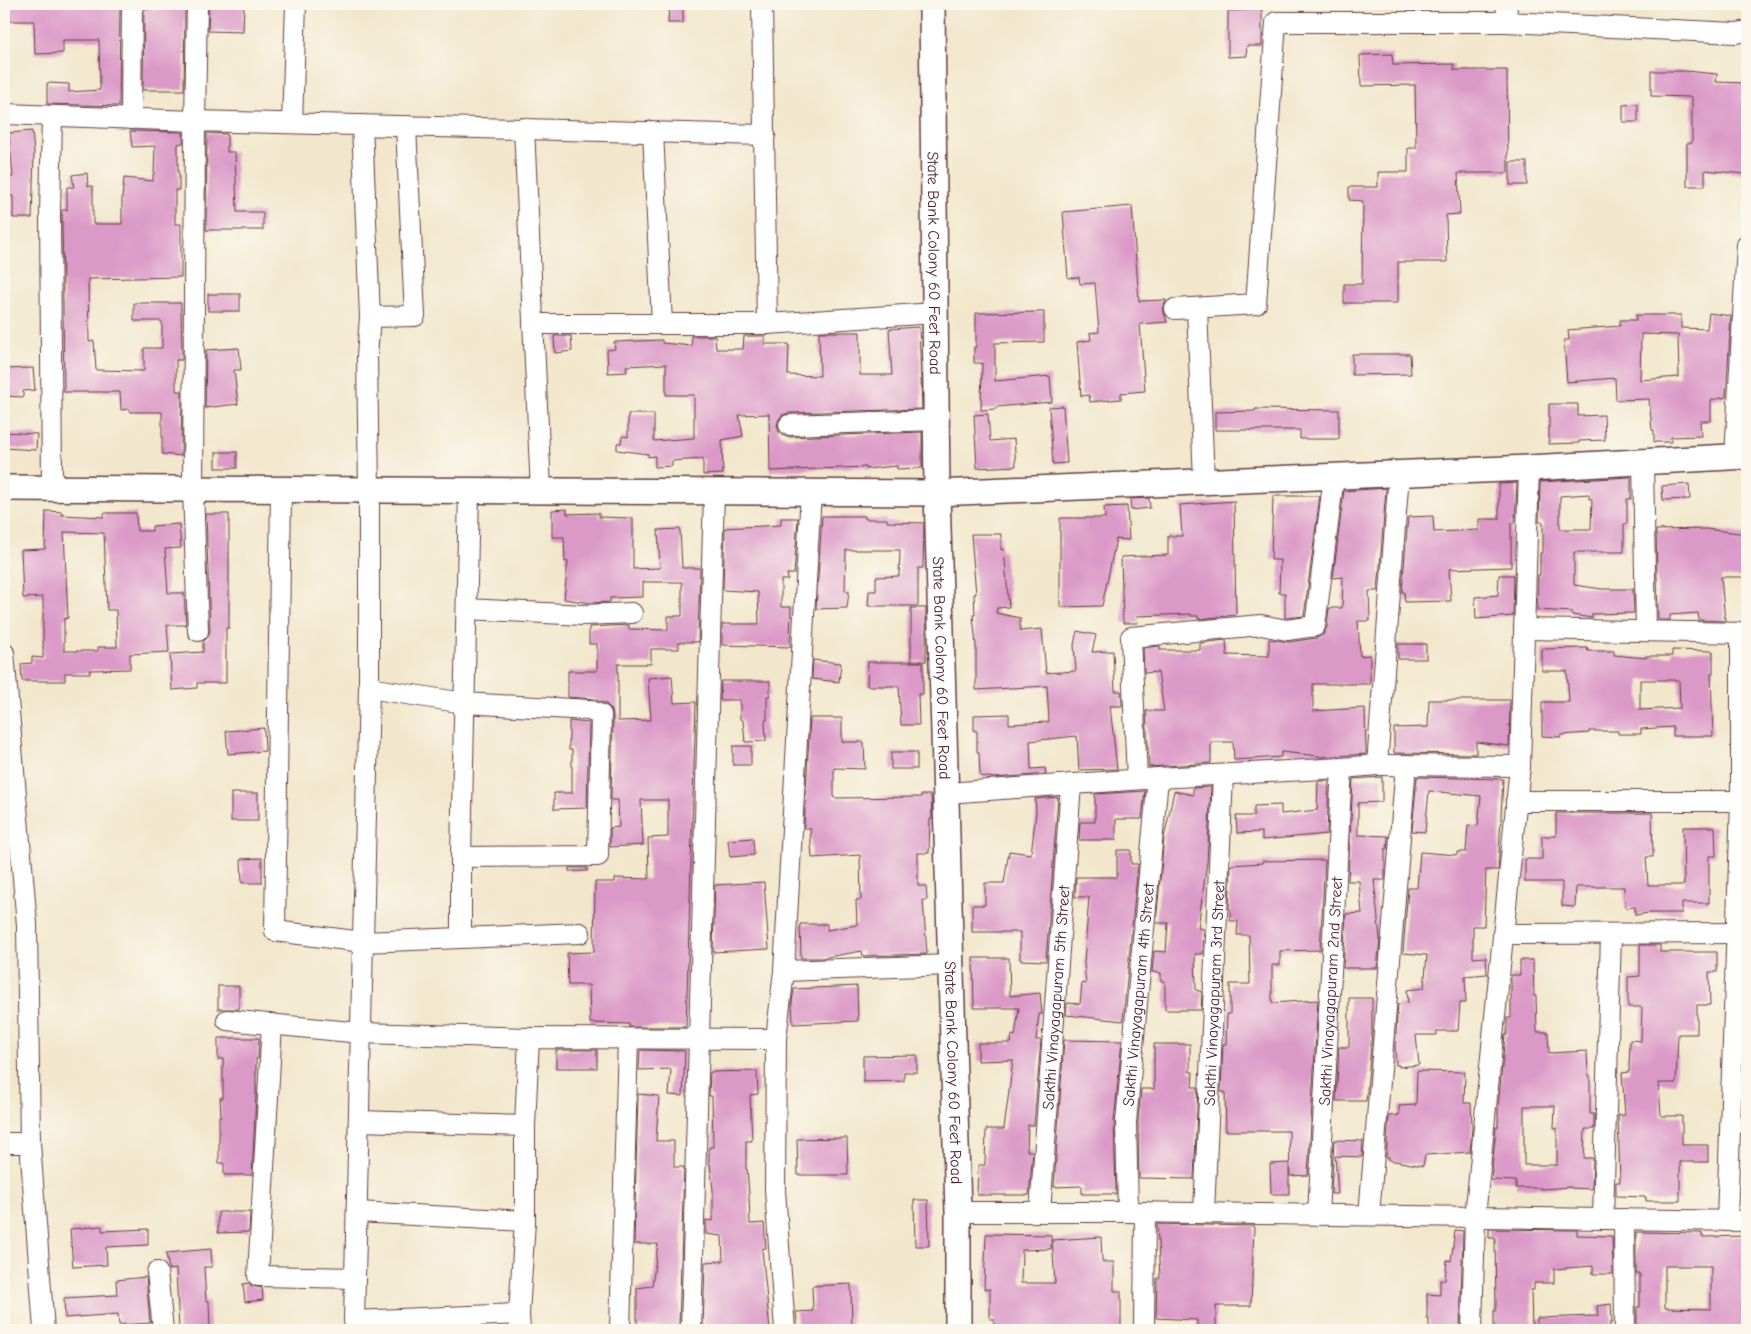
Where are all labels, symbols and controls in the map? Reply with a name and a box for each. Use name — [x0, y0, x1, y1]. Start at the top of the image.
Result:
street label: State Bank Colony 60 Feet Road — [924, 151, 944, 375]
street label: State Bank Colony 60 Feet Road — [929, 556, 953, 780]
street label: Sakthi Vinayagapuram 2nd Street — [1316, 876, 1346, 1106]
street label: Sakthi Vinayagapuram 3rd Street — [1201, 880, 1228, 1106]
street label: Sakthi Vinayagapuram 4th Street — [1120, 882, 1158, 1107]
street label: Sakthi Vinayagapuram 5th Street — [1039, 884, 1074, 1111]
street label: State Bank Colony 60 Feet Road — [941, 961, 965, 1185]

